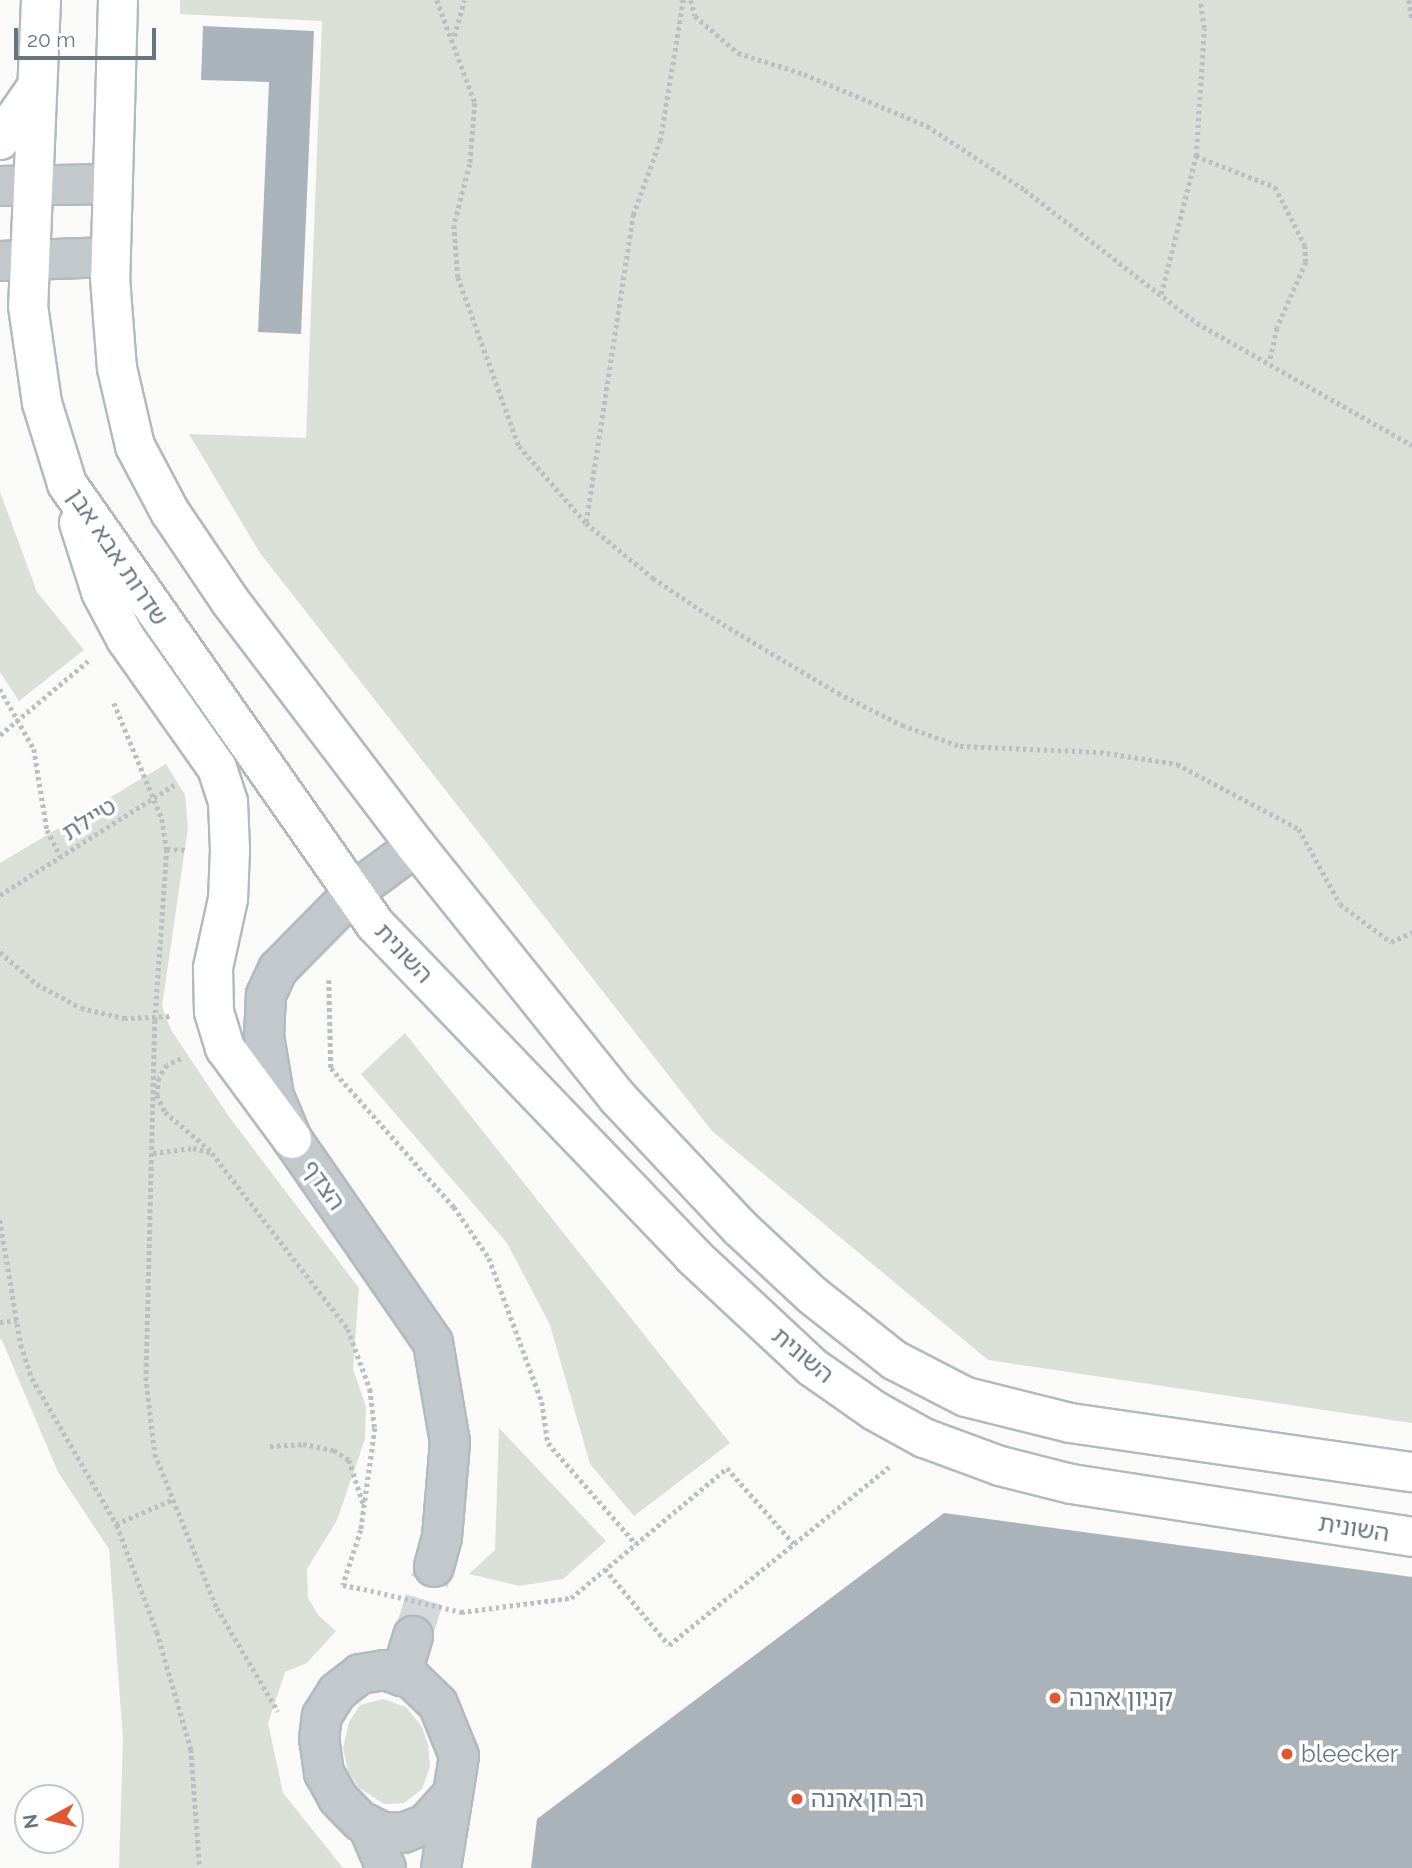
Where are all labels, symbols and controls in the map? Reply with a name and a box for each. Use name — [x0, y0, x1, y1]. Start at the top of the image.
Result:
scale bar — [18, 14, 159, 58]
text: 20 m — [27, 27, 75, 52]
street label: שדרות אבא אבן — [62, 483, 174, 631]
street label: טיילת — [57, 791, 121, 847]
street label: השונית — [369, 917, 439, 989]
street label: הצדף — [297, 1154, 351, 1216]
street label: השונית — [766, 1321, 840, 1389]
street label: השונית — [1316, 1508, 1392, 1548]
place label: קניון ארנה — [1069, 1684, 1173, 1712]
marker: קניון ארנה — [1047, 1690, 1063, 1706]
place label: bleecker — [1301, 1740, 1398, 1768]
marker: bleecker — [1279, 1746, 1295, 1762]
north arrow — [14, 1784, 84, 1854]
place label: רב חן ארנה — [811, 1785, 924, 1813]
marker: רב חן ארנה — [789, 1791, 805, 1807]
text: N — [18, 1813, 42, 1830]

